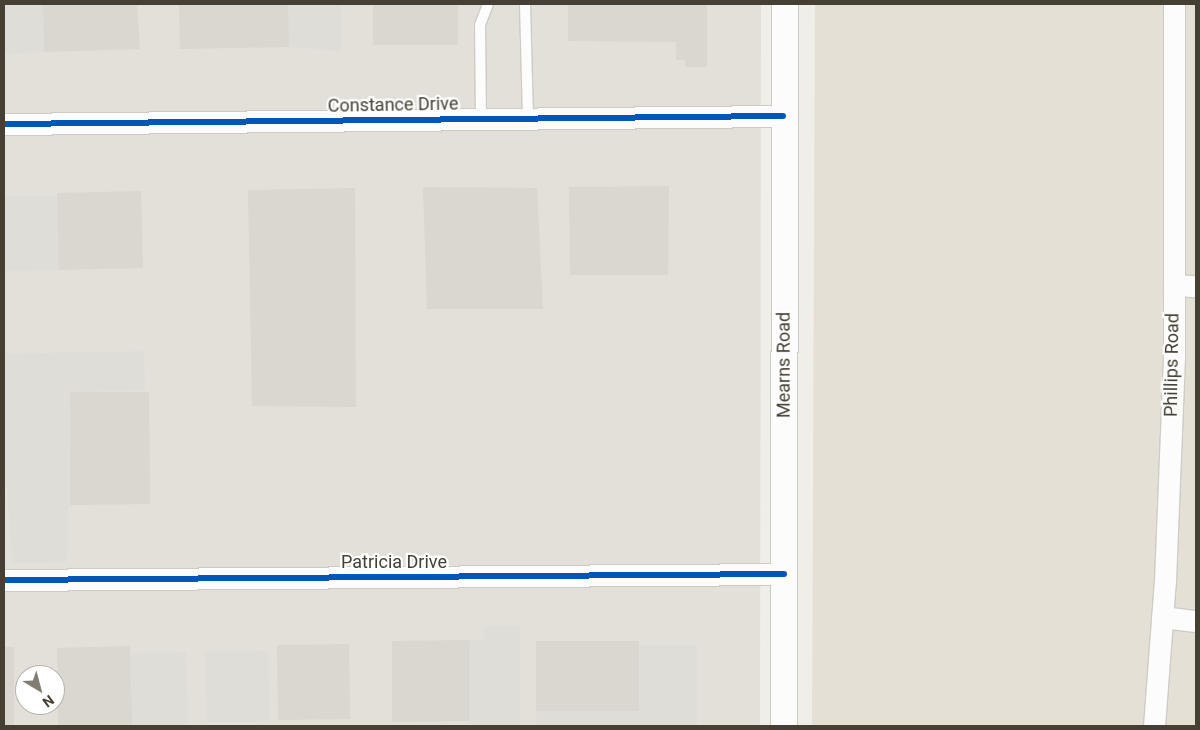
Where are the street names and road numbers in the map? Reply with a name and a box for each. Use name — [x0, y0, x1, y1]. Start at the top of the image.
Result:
street label: Constance Drive — [327, 93, 459, 117]
street label: Mearns Road — [773, 312, 795, 418]
street label: Phillips Road — [1160, 313, 1184, 417]
street label: Patricia Drive — [341, 551, 447, 573]

